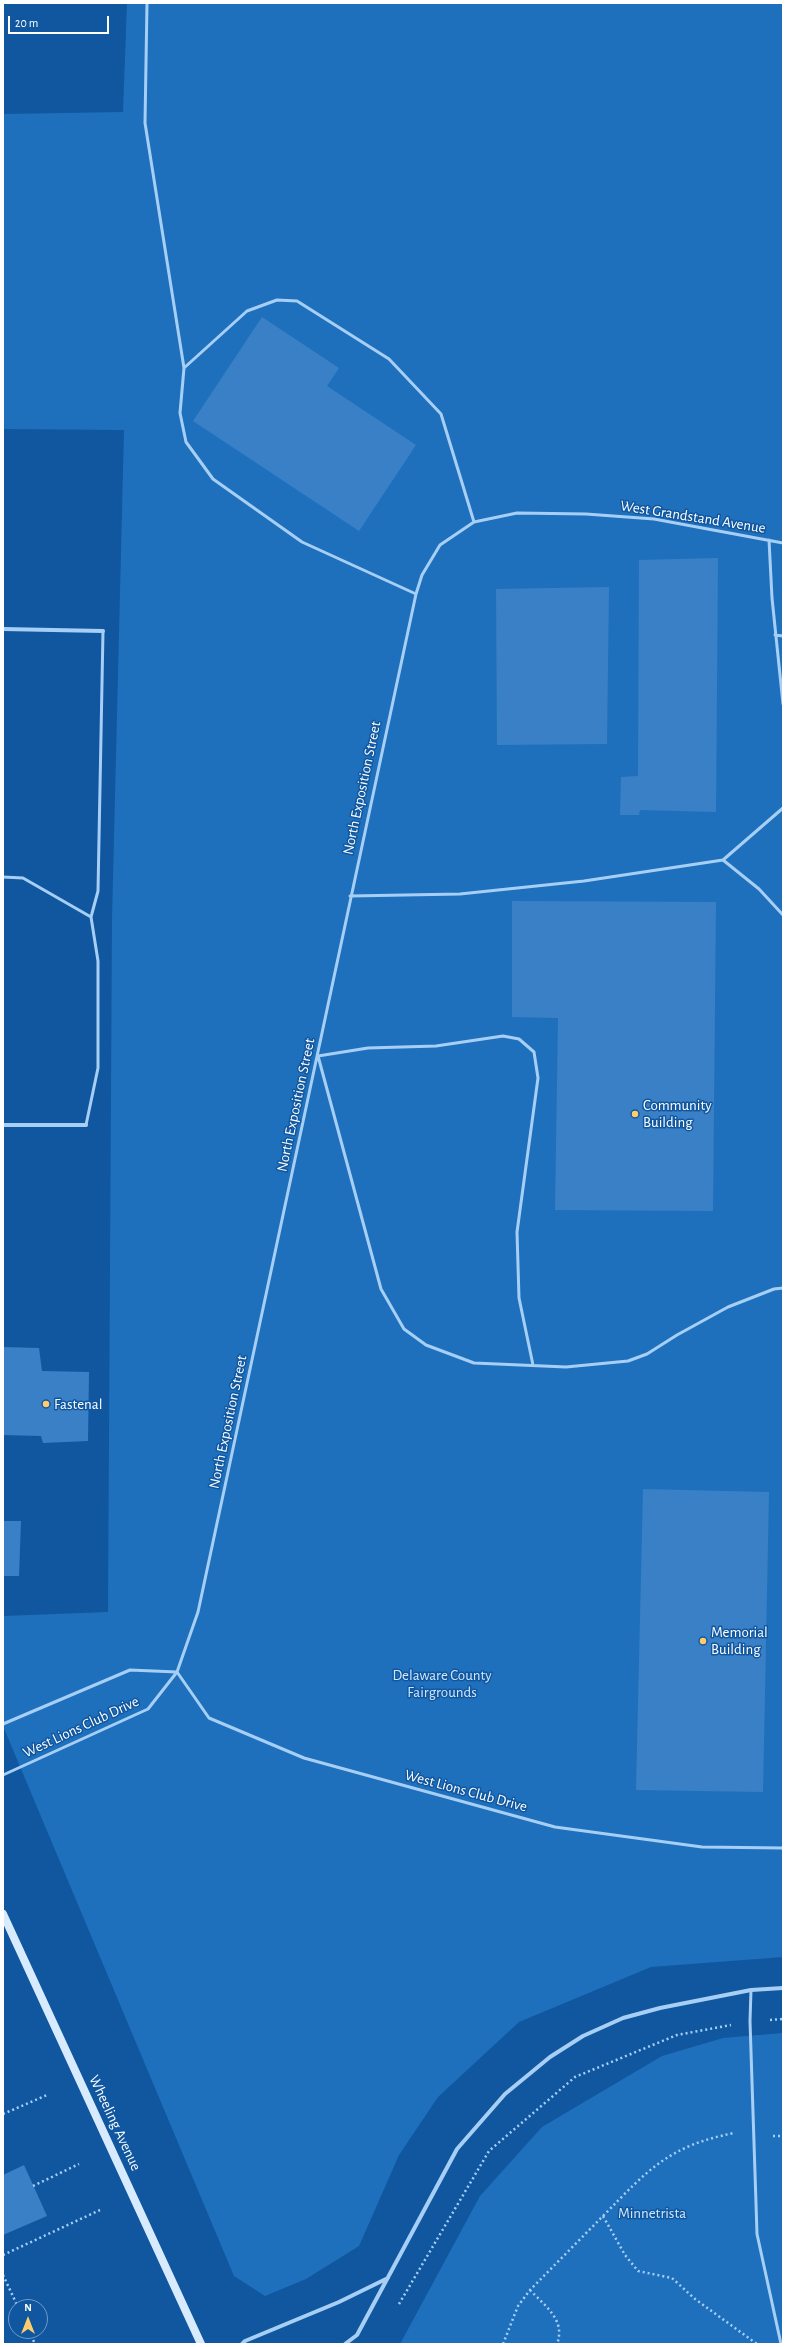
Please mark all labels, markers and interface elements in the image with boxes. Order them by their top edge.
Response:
scale bar [10,8,111,34]
text: 20 m [15,17,38,29]
street label: West Grandstand Avenue [619,497,767,537]
street label: North Exposition Street [339,720,385,856]
street label: North Exposition Street [273,1037,319,1173]
place label: Community Building [643,1096,712,1131]
marker: Community Building [630,1109,640,1119]
street label: North Exposition Street [205,1354,251,1490]
place label: Fastenal [54,1395,102,1413]
marker: Fastenal [41,1399,51,1409]
place label: Memorial Building [711,1623,768,1658]
marker: Memorial Building [698,1636,708,1646]
park label: Delaware County Fairgrounds [392,1666,492,1701]
street label: West Lions Club Drive [20,1692,142,1762]
street label: West Lions Club Drive [403,1766,529,1816]
street label: Wheeling Avenue [85,2072,145,2174]
park label: Minnetrista [618,2204,686,2222]
north arrow [8,2299,48,2339]
text: N [24,2302,32,2313]

